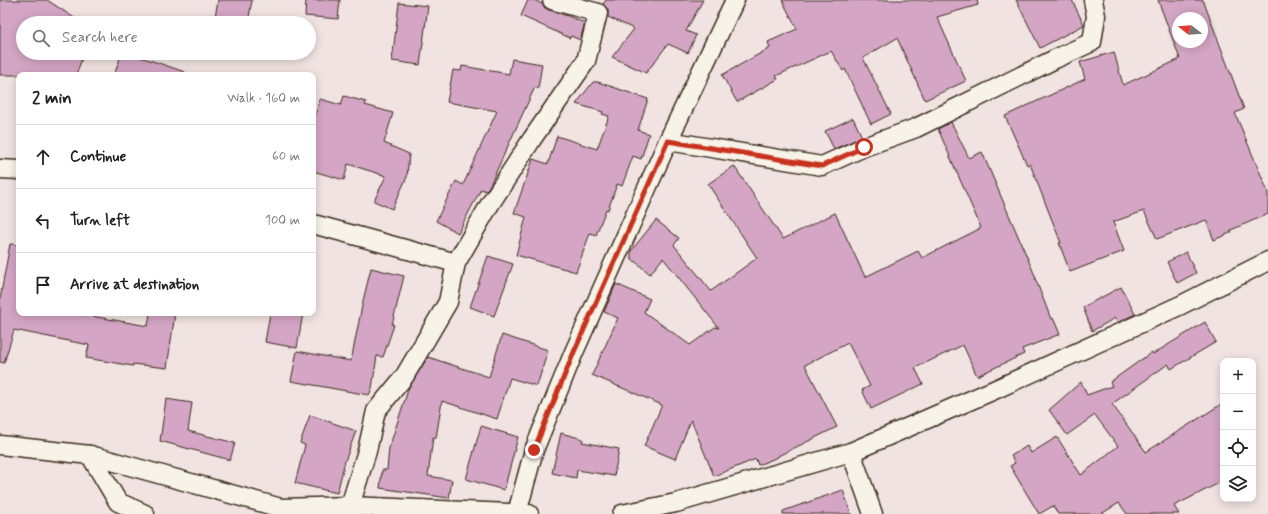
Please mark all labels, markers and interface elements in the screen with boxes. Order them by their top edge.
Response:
north arrow [1172,12,1208,48]
search box [16,16,316,60]
icon: search [30,27,52,49]
text: Search here [62,28,138,48]
text: 2 min [32,87,72,109]
text: Walk · 160 m [227,90,300,107]
route start [855,138,873,156]
icon: ahead [32,146,54,168]
text: Continue [70,147,126,167]
text: 60 m [272,148,300,165]
icon: left [32,210,54,232]
text: Turn left [70,211,130,231]
text: 100 m [265,212,300,229]
icon: arrive [32,274,54,296]
text: Arrive at destination [70,275,199,295]
map controls [1220,358,1256,502]
button: + [1220,358,1256,394]
button: − [1220,394,1256,430]
button: locate [1220,430,1256,466]
route end [525,441,543,459]
button: layers [1220,466,1256,502]

